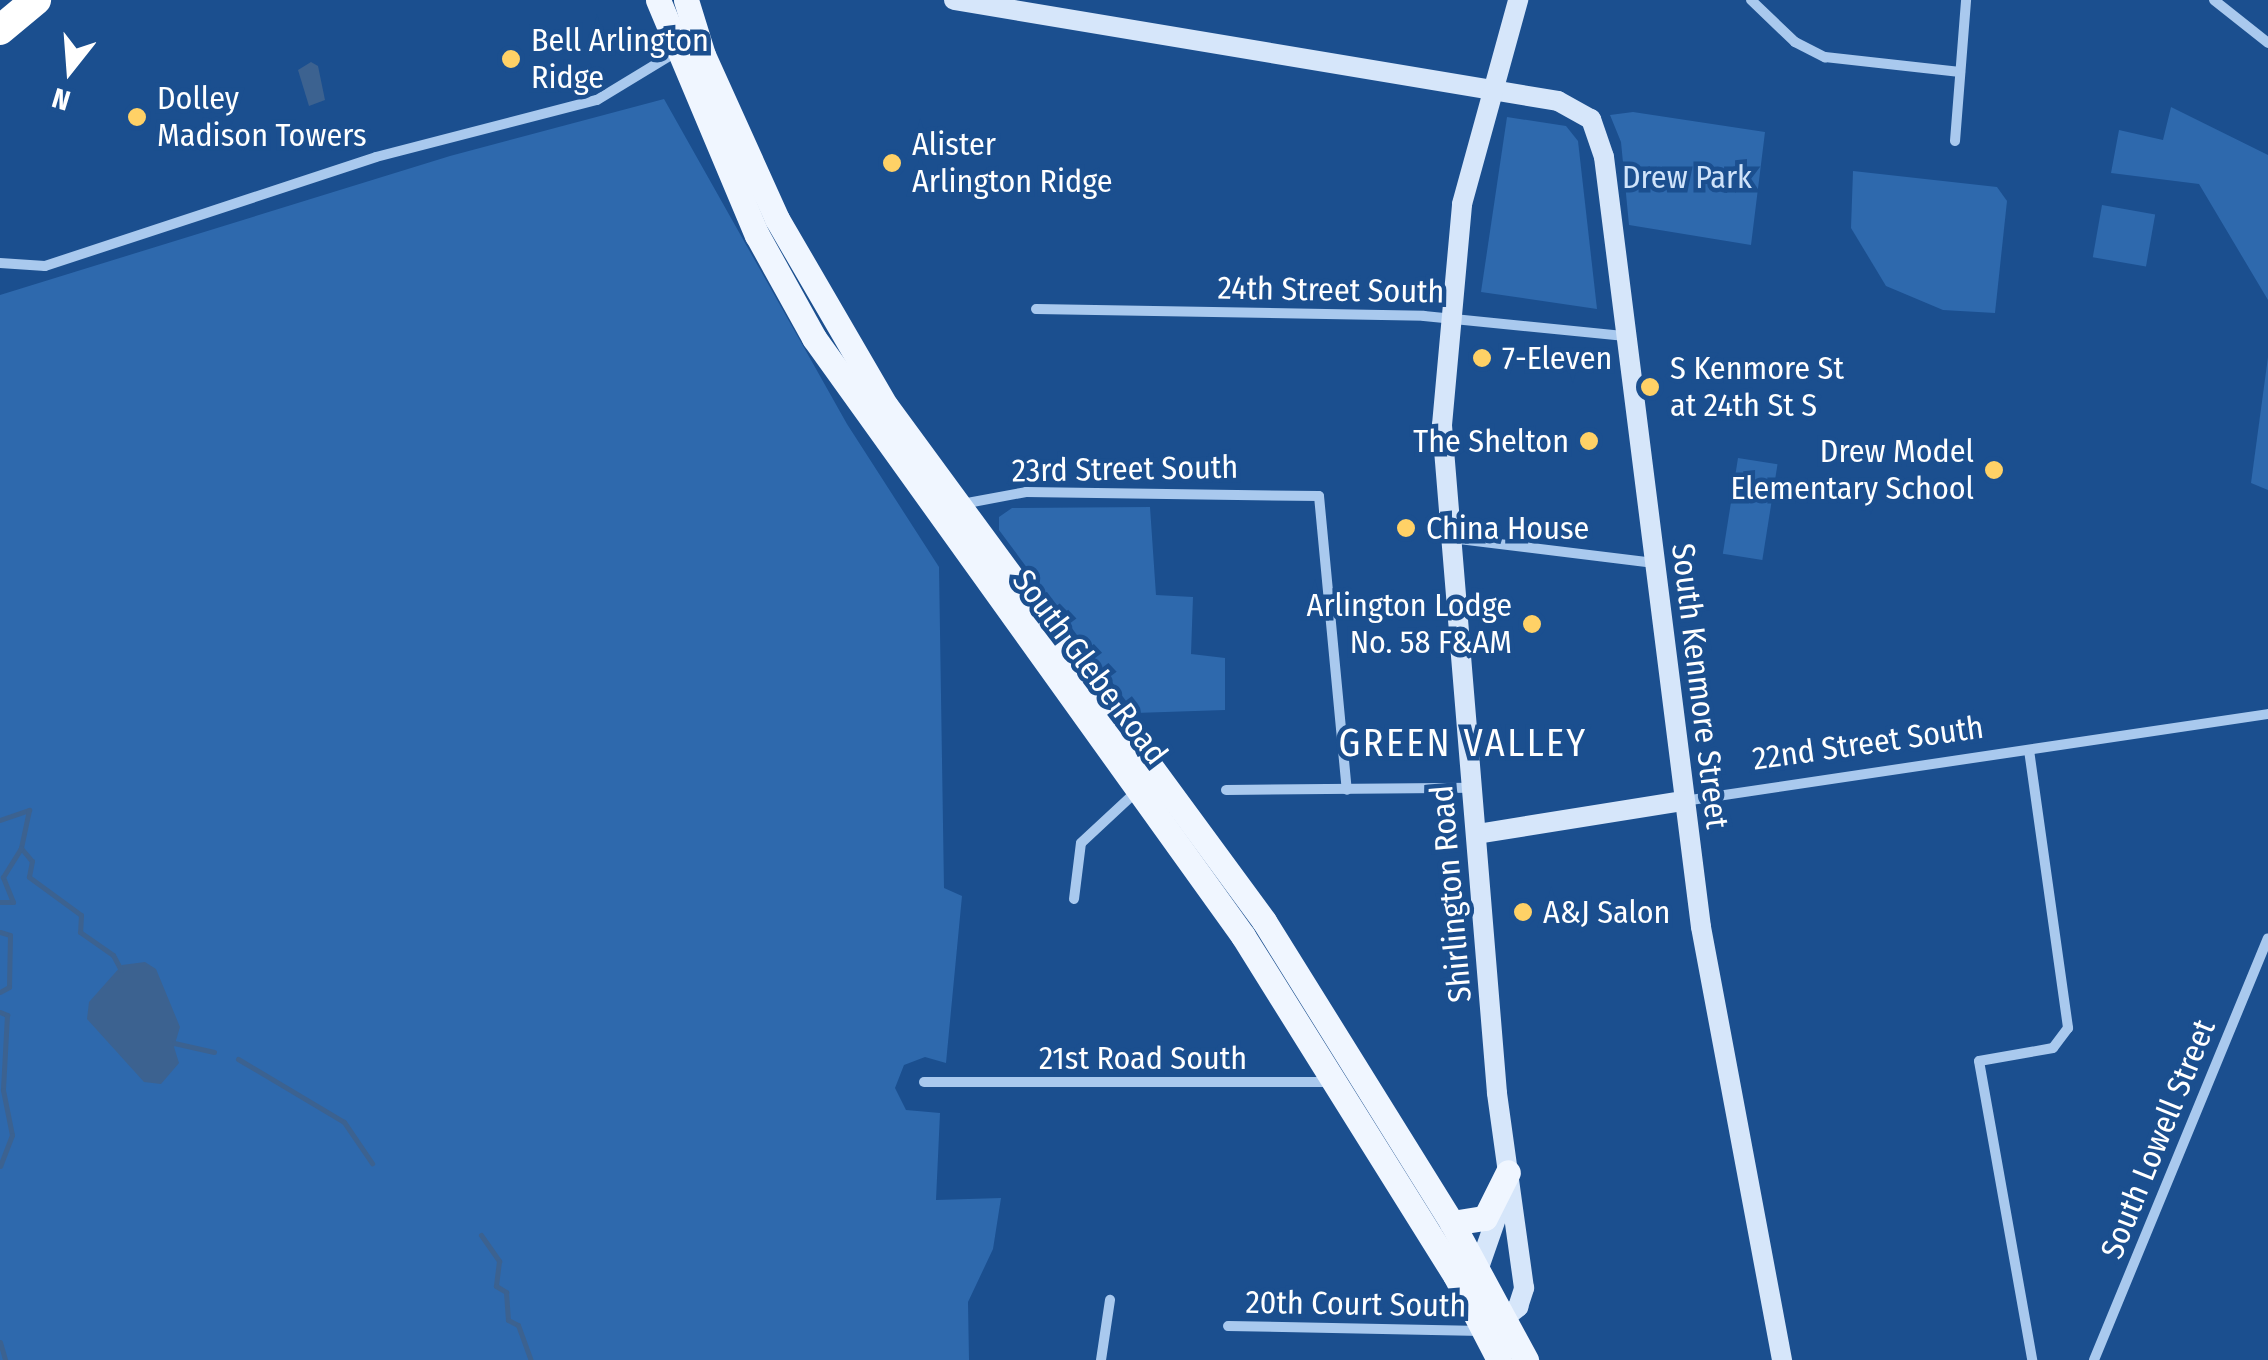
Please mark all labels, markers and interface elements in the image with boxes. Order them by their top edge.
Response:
north arrow [20,20,120,120]
place label: Bell Arlington Ridge [531,22,709,97]
marker: Bell Arlington Ridge [500,48,522,70]
place label: Dolley Madison Towers [157,80,367,155]
text: N [48,81,74,117]
marker: Dolley Madison Towers [126,106,148,128]
place label: Alister Arlington Ridge [912,126,1113,201]
marker: Alister Arlington Ridge [881,152,903,174]
park label: Drew Park [1622,158,1752,196]
street label: 24th Street South [1217,269,1445,311]
place label: 7-Eleven [1502,339,1612,377]
marker: 7-Eleven [1471,347,1493,369]
place label: S Kenmore St at 24th St S [1670,350,1844,425]
marker: S Kenmore St at 24th St S [1639,376,1661,398]
place label: The Shelton [1413,422,1569,460]
marker: The Shelton [1578,430,1600,452]
place label: Drew Model Elementary School [1730,433,1974,508]
street label: 23rd Street South [1011,448,1239,490]
marker: Drew Model Elementary School [1983,459,2005,481]
place label: China House [1426,509,1589,547]
marker: China House [1395,517,1417,539]
street label: South Kenmore Street [1663,541,1737,831]
street label: South Glebe Road [1004,562,1176,772]
place label: Arlington Lodge No. 58 F&AM [1307,587,1512,662]
marker: Arlington Lodge No. 58 F&AM [1521,613,1543,635]
street label: 22nd Street South [1750,708,1986,778]
district label: GREEN VALLEY [1338,721,1588,767]
street label: Shirlington Road [1422,784,1480,1004]
place label: A&J Salon [1543,893,1670,931]
marker: A&J Salon [1512,901,1534,923]
street label: South Lowell Street [2093,1014,2223,1264]
street label: 21st Road South [1039,1039,1247,1077]
street label: 20th Court South [1245,1283,1467,1325]

